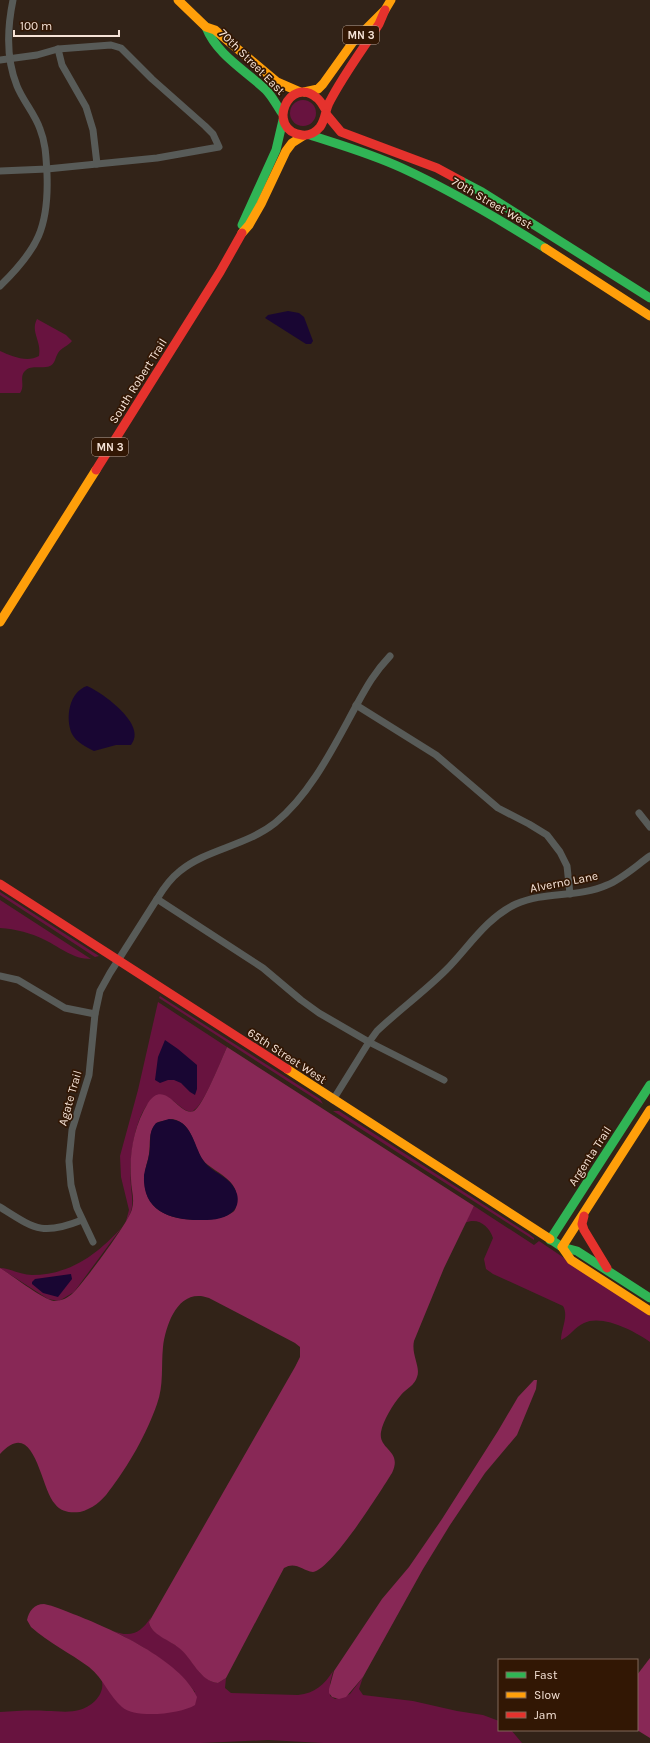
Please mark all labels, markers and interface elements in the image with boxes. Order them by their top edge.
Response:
scale bar [14,12,119,38]
text: 100 m [20,19,52,33]
street label: 70th Street East [216,26,288,98]
road number: MN 3 [343,26,379,44]
street label: 70th Street West [449,174,535,232]
street label: South Robert Trail [106,336,170,426]
road number: MN 3 [92,438,128,456]
street label: Alverno Lane [529,869,599,895]
street label: 65th Street West [245,1025,330,1087]
street label: Agate Trail [55,1069,85,1127]
street label: Argenta Trail [566,1124,614,1188]
legend [498,1659,638,1731]
text: Fast [534,1668,558,1682]
text: Slow [534,1688,560,1702]
text: Jam [534,1708,557,1722]

